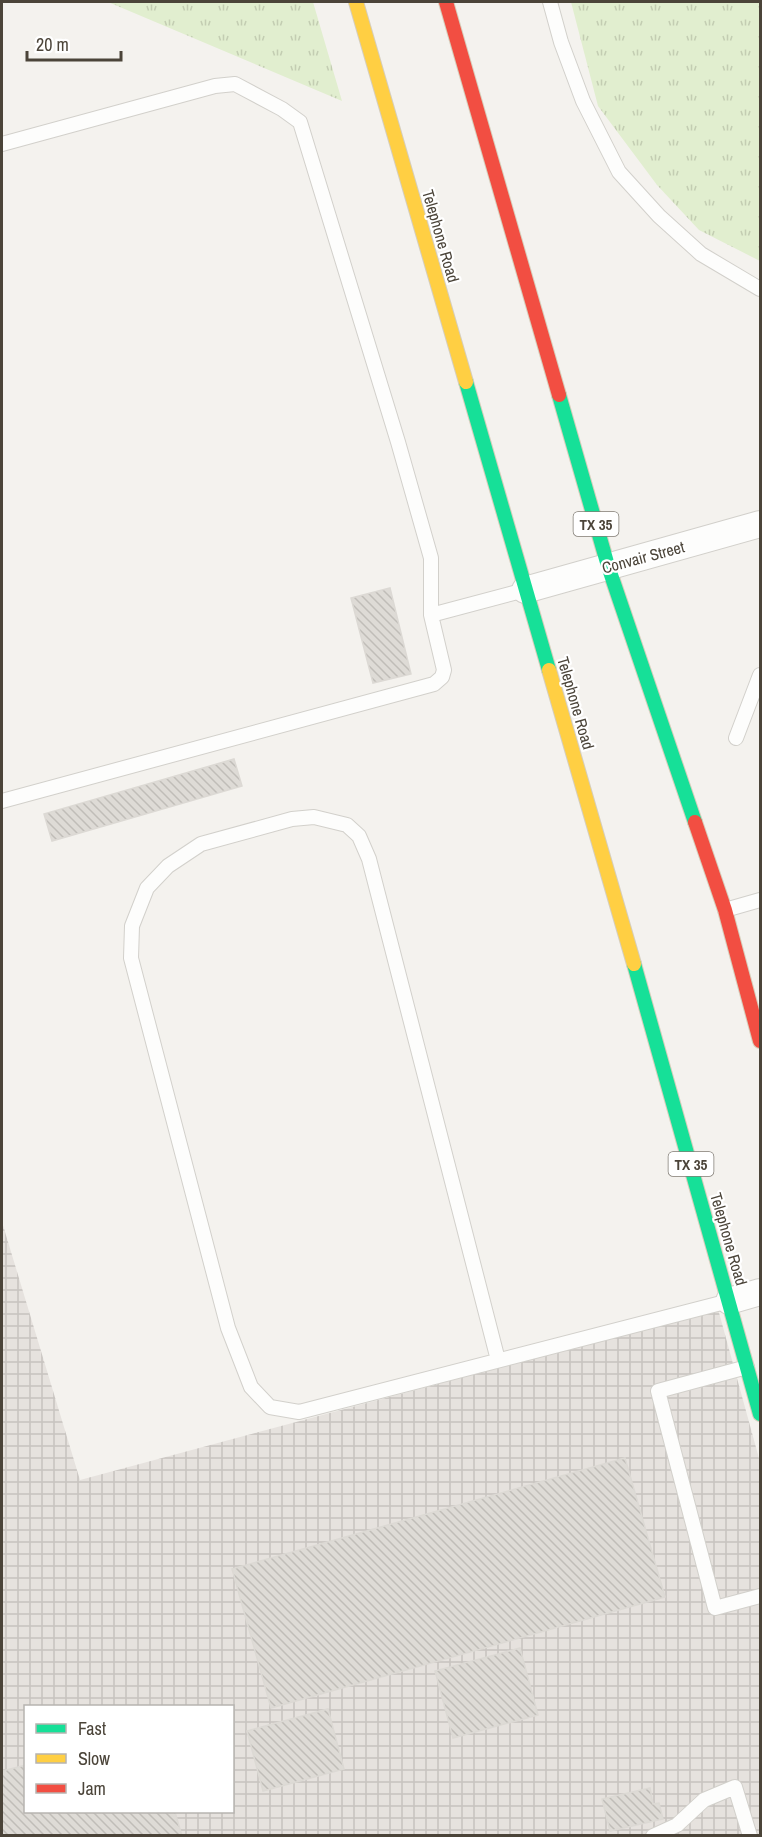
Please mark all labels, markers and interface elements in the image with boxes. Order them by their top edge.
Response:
scale bar [27,24,122,62]
text: 20 m [36,32,69,57]
street label: Telephone Road [417,187,465,285]
road number: TX 35 [574,512,618,536]
street label: Convair Street [599,535,687,579]
street label: Telephone Road [552,654,600,752]
road number: TX 35 [668,1152,714,1176]
street label: Telephone Road [705,1190,753,1288]
legend [24,1705,234,1813]
text: Fast [78,1716,106,1741]
text: Slow [78,1746,110,1771]
text: Jam [78,1776,106,1801]

